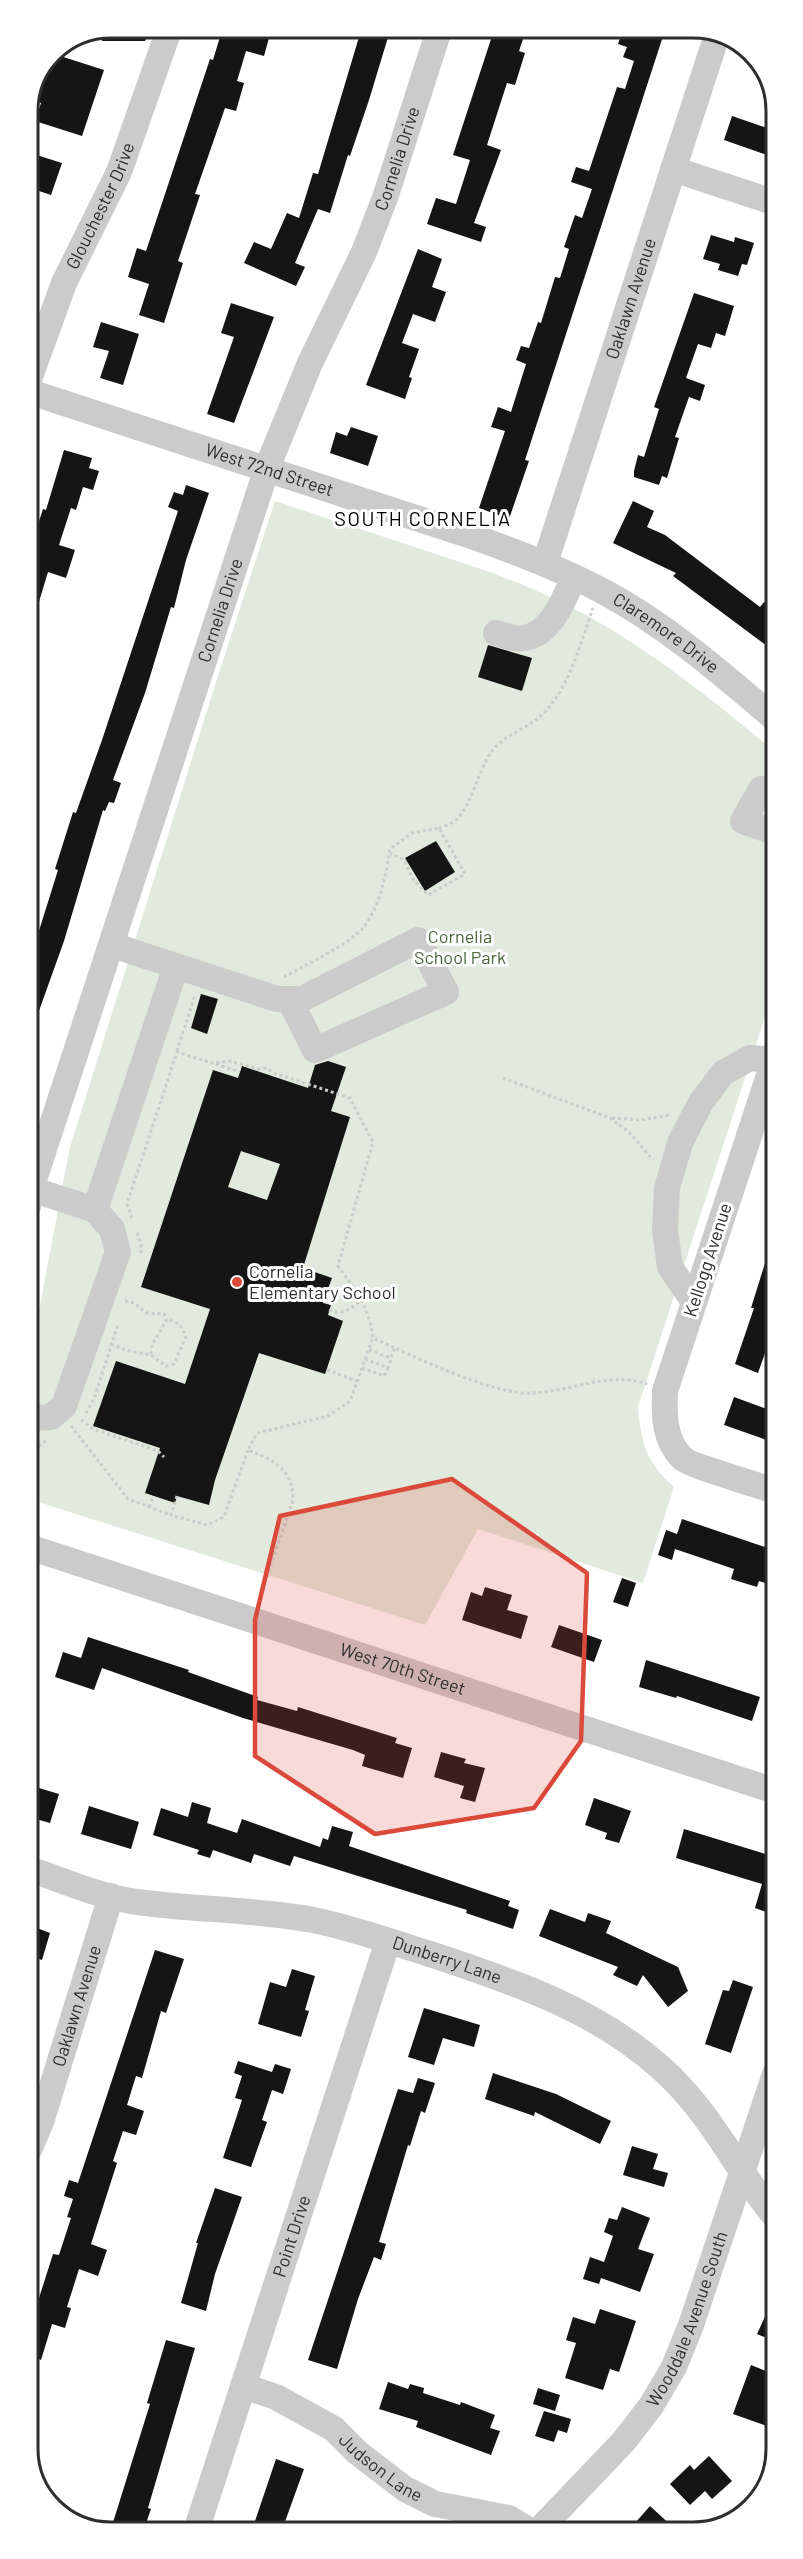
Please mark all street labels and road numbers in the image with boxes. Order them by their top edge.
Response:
street label: Cornelia Drive [369,104,424,214]
street label: Glouchester Drive [61,139,139,273]
street label: Oaklawn Avenue [600,235,660,362]
street label: West 72nd Street [203,438,337,500]
street label: Cornelia Drive [192,555,247,665]
street label: Claremore Drive [610,587,724,677]
street label: Kellogg Avenue [678,1200,736,1319]
street label: West 70th Street [337,1637,468,1699]
street label: Dunberry Lane [390,1931,505,1988]
street label: Oaklawn Avenue [47,1942,105,2069]
street label: Point Drive [267,2192,315,2280]
street label: Wooddale Avenue South [641,2228,732,2410]
street label: Judson Lane [335,2428,426,2506]

